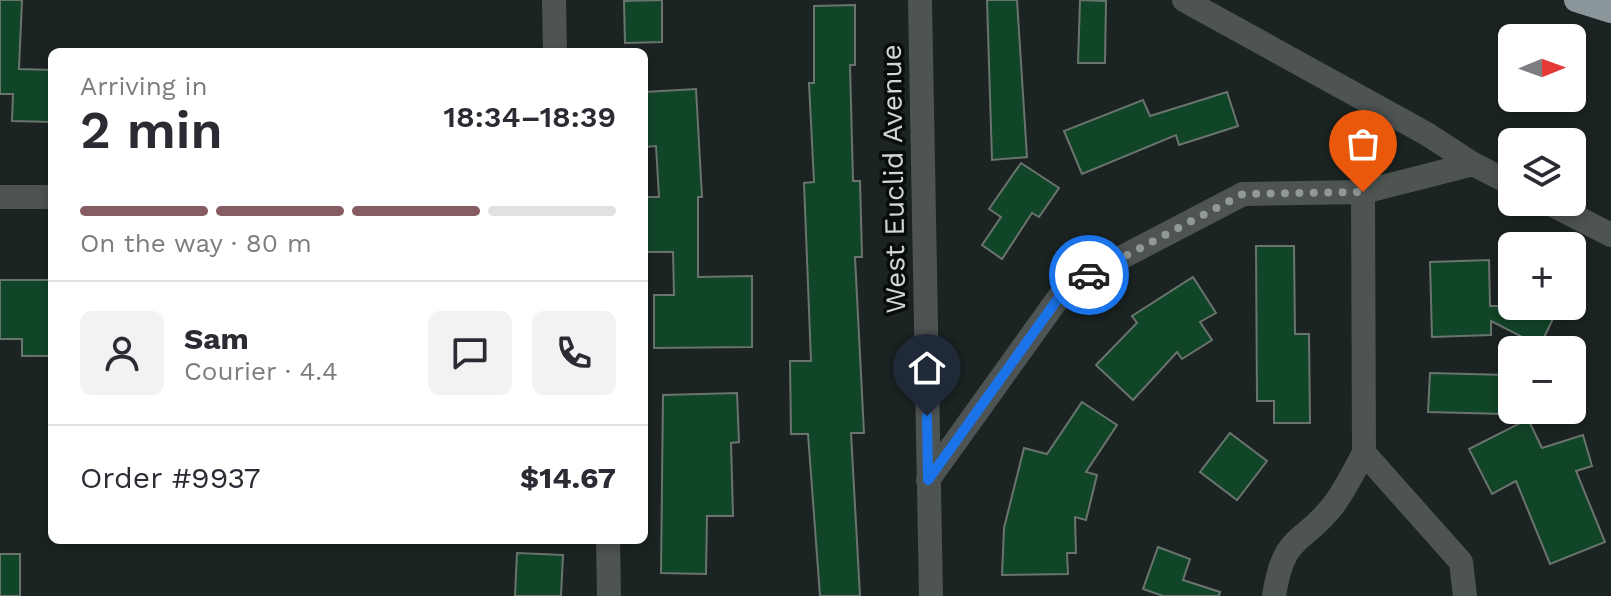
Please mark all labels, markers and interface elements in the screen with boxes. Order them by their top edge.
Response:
north arrow [1498,24,1586,112]
map controls [1498,24,1586,424]
street label: West Euclid Avenue [875,44,912,314]
text: Arriving in [80,71,208,101]
text: 18:34–18:39 [444,99,616,134]
text: 2 min [80,100,223,161]
pin [1329,110,1397,192]
icon: bag [1341,122,1385,166]
button: layers [1498,128,1586,216]
text: On the way · 80 m [80,228,312,258]
button: + [1498,232,1586,320]
courier [1049,235,1129,315]
icon: car [1067,253,1111,297]
button: person [80,311,164,395]
button: chat [428,311,512,395]
button: phone [532,311,616,395]
text: Sam [184,321,249,356]
pin [893,334,961,416]
button: − [1498,336,1586,424]
icon: home [905,346,949,390]
text: Courier · 4.4 [184,356,338,386]
text: Order #9937 [80,460,261,495]
text: $14.67 [520,460,616,495]

